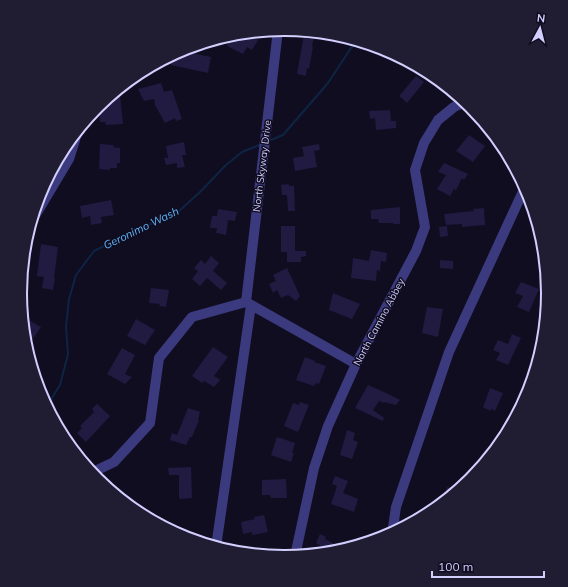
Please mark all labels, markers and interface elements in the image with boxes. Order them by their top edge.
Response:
north arrow [520,8,560,48]
text: N [536,11,546,26]
street label: North Skyway Drive [250,119,274,213]
water label: Geronimo Wash [101,204,181,252]
street label: North Camino Abbey [350,275,408,368]
scale bar [432,553,544,579]
text: 100 m [438,559,473,574]

